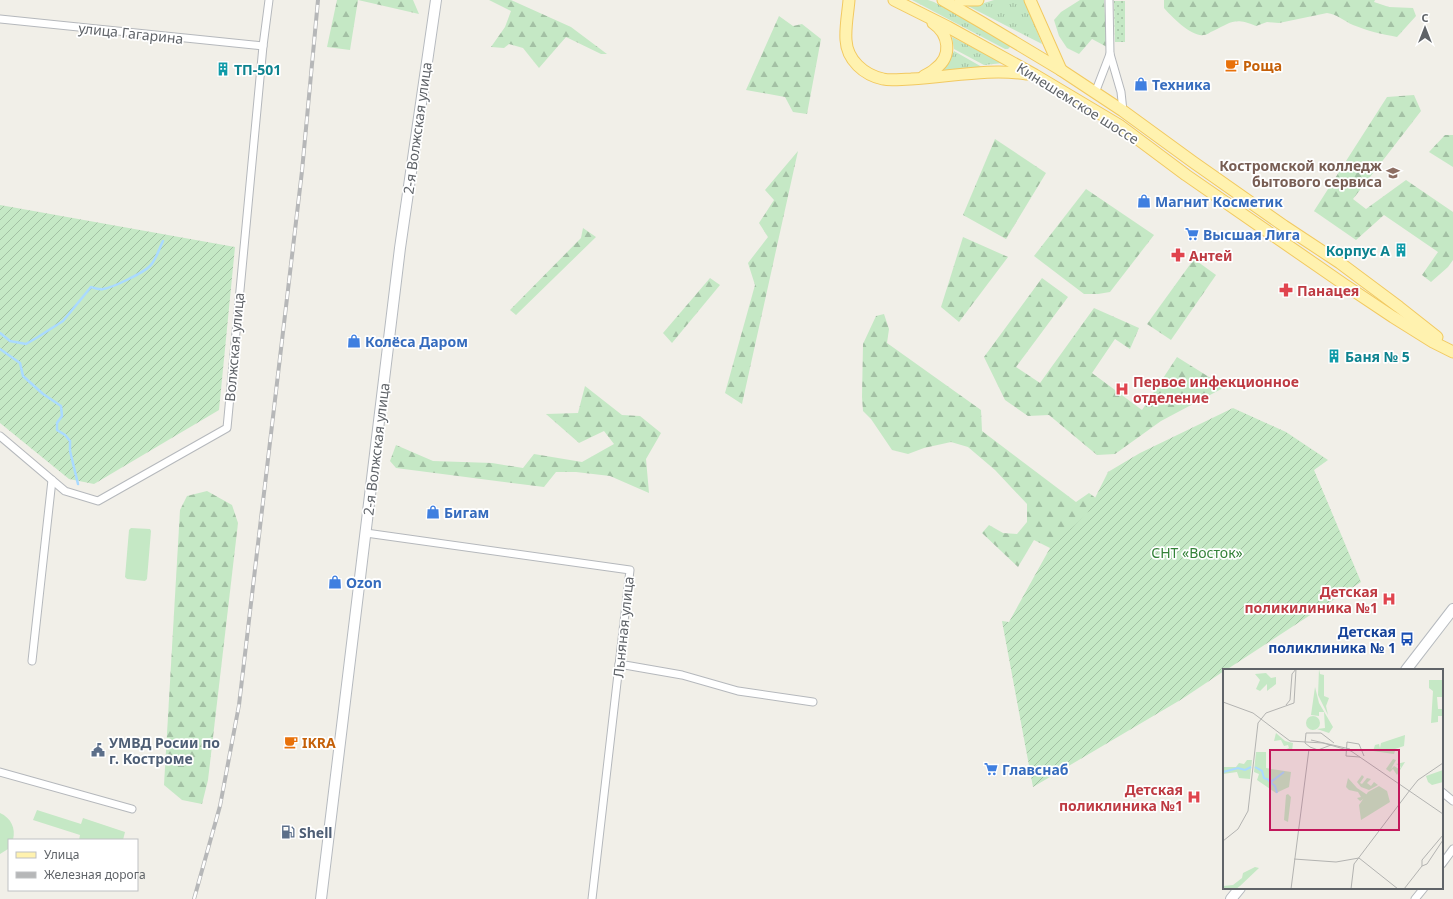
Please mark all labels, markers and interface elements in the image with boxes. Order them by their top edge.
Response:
north arrow [1405,8,1445,48]
text: С [1421,10,1429,25]
street label: улица Гагарина [78,18,184,48]
place label: Роща [1243,56,1282,75]
cafe icon: Роща [1224,57,1240,73]
street label: Кинешемское шоссе [1013,58,1143,148]
place label: ТП-501 [234,60,281,79]
building icon: ТП-501 [215,61,231,77]
street label: 2-я Волжская улица [398,61,436,195]
place label: Техника [1152,75,1211,94]
shop icon: Техника [1133,76,1149,92]
place label: Костромской колледж бытового сервиса [1219,156,1383,191]
school or university icon: Костромской колледж бытового сервиса [1385,165,1401,181]
place label: Магнит Косметик [1155,192,1283,211]
shop icon: Магнит Косметик [1136,193,1152,209]
place label: Высшая Лига [1203,225,1300,244]
supermarket icon: Высшая Лига [1184,226,1200,242]
place label: Корпус А [1326,241,1390,260]
building icon: Корпус А [1393,242,1409,258]
place label: Антей [1189,246,1232,265]
pharmacy icon: Антей [1170,247,1186,263]
place label: Панацея [1297,281,1359,300]
pharmacy icon: Панацея [1278,282,1294,298]
street label: Волжская улица [220,292,248,402]
place label: Колёса Даром [365,332,468,351]
shop icon: Колёса Даром [346,333,362,349]
place label: Баня № 5 [1345,347,1410,366]
building icon: Баня № 5 [1326,348,1342,364]
place label: Первое инфекционное отделение [1133,372,1299,407]
hospital icon: Первое инфекционное отделение [1114,381,1130,397]
street label: 2-я Волжская улица [358,382,394,516]
place label: Бигам [444,503,489,522]
shop icon: Бигам [425,504,441,520]
park label: СНТ «Восток» [1151,543,1243,562]
place label: Ozon [346,573,382,592]
shop icon: Ozon [327,574,343,590]
street label: Льняная улица [608,575,638,679]
place label: Детская поликилиника №1 [1244,582,1378,617]
hospital icon: Детская поликилиника №1 [1381,591,1397,607]
place label: Детская поликлиника № 1 [1268,622,1396,657]
bus stop icon: Детская поликлиника № 1 [1399,631,1415,647]
inset map [1223,669,1443,889]
place label: УМВД Росии по г. Костроме [109,733,220,768]
place label: IKRA [302,733,336,752]
cafe icon: IKRA [283,734,299,750]
public building icon: УМВД Росии по г. Костроме [90,742,106,758]
place label: Главснаб [1002,760,1069,779]
supermarket icon: Главснаб [983,761,999,777]
place label: Детская поликлиника №1 [1059,780,1183,815]
hospital icon: Детская поликлиника №1 [1186,789,1202,805]
place label: Shell [299,823,333,842]
fuel station icon: Shell [280,824,296,840]
legend [8,839,138,891]
text: Улица [44,846,79,863]
text: Железная дорога [44,866,146,883]

